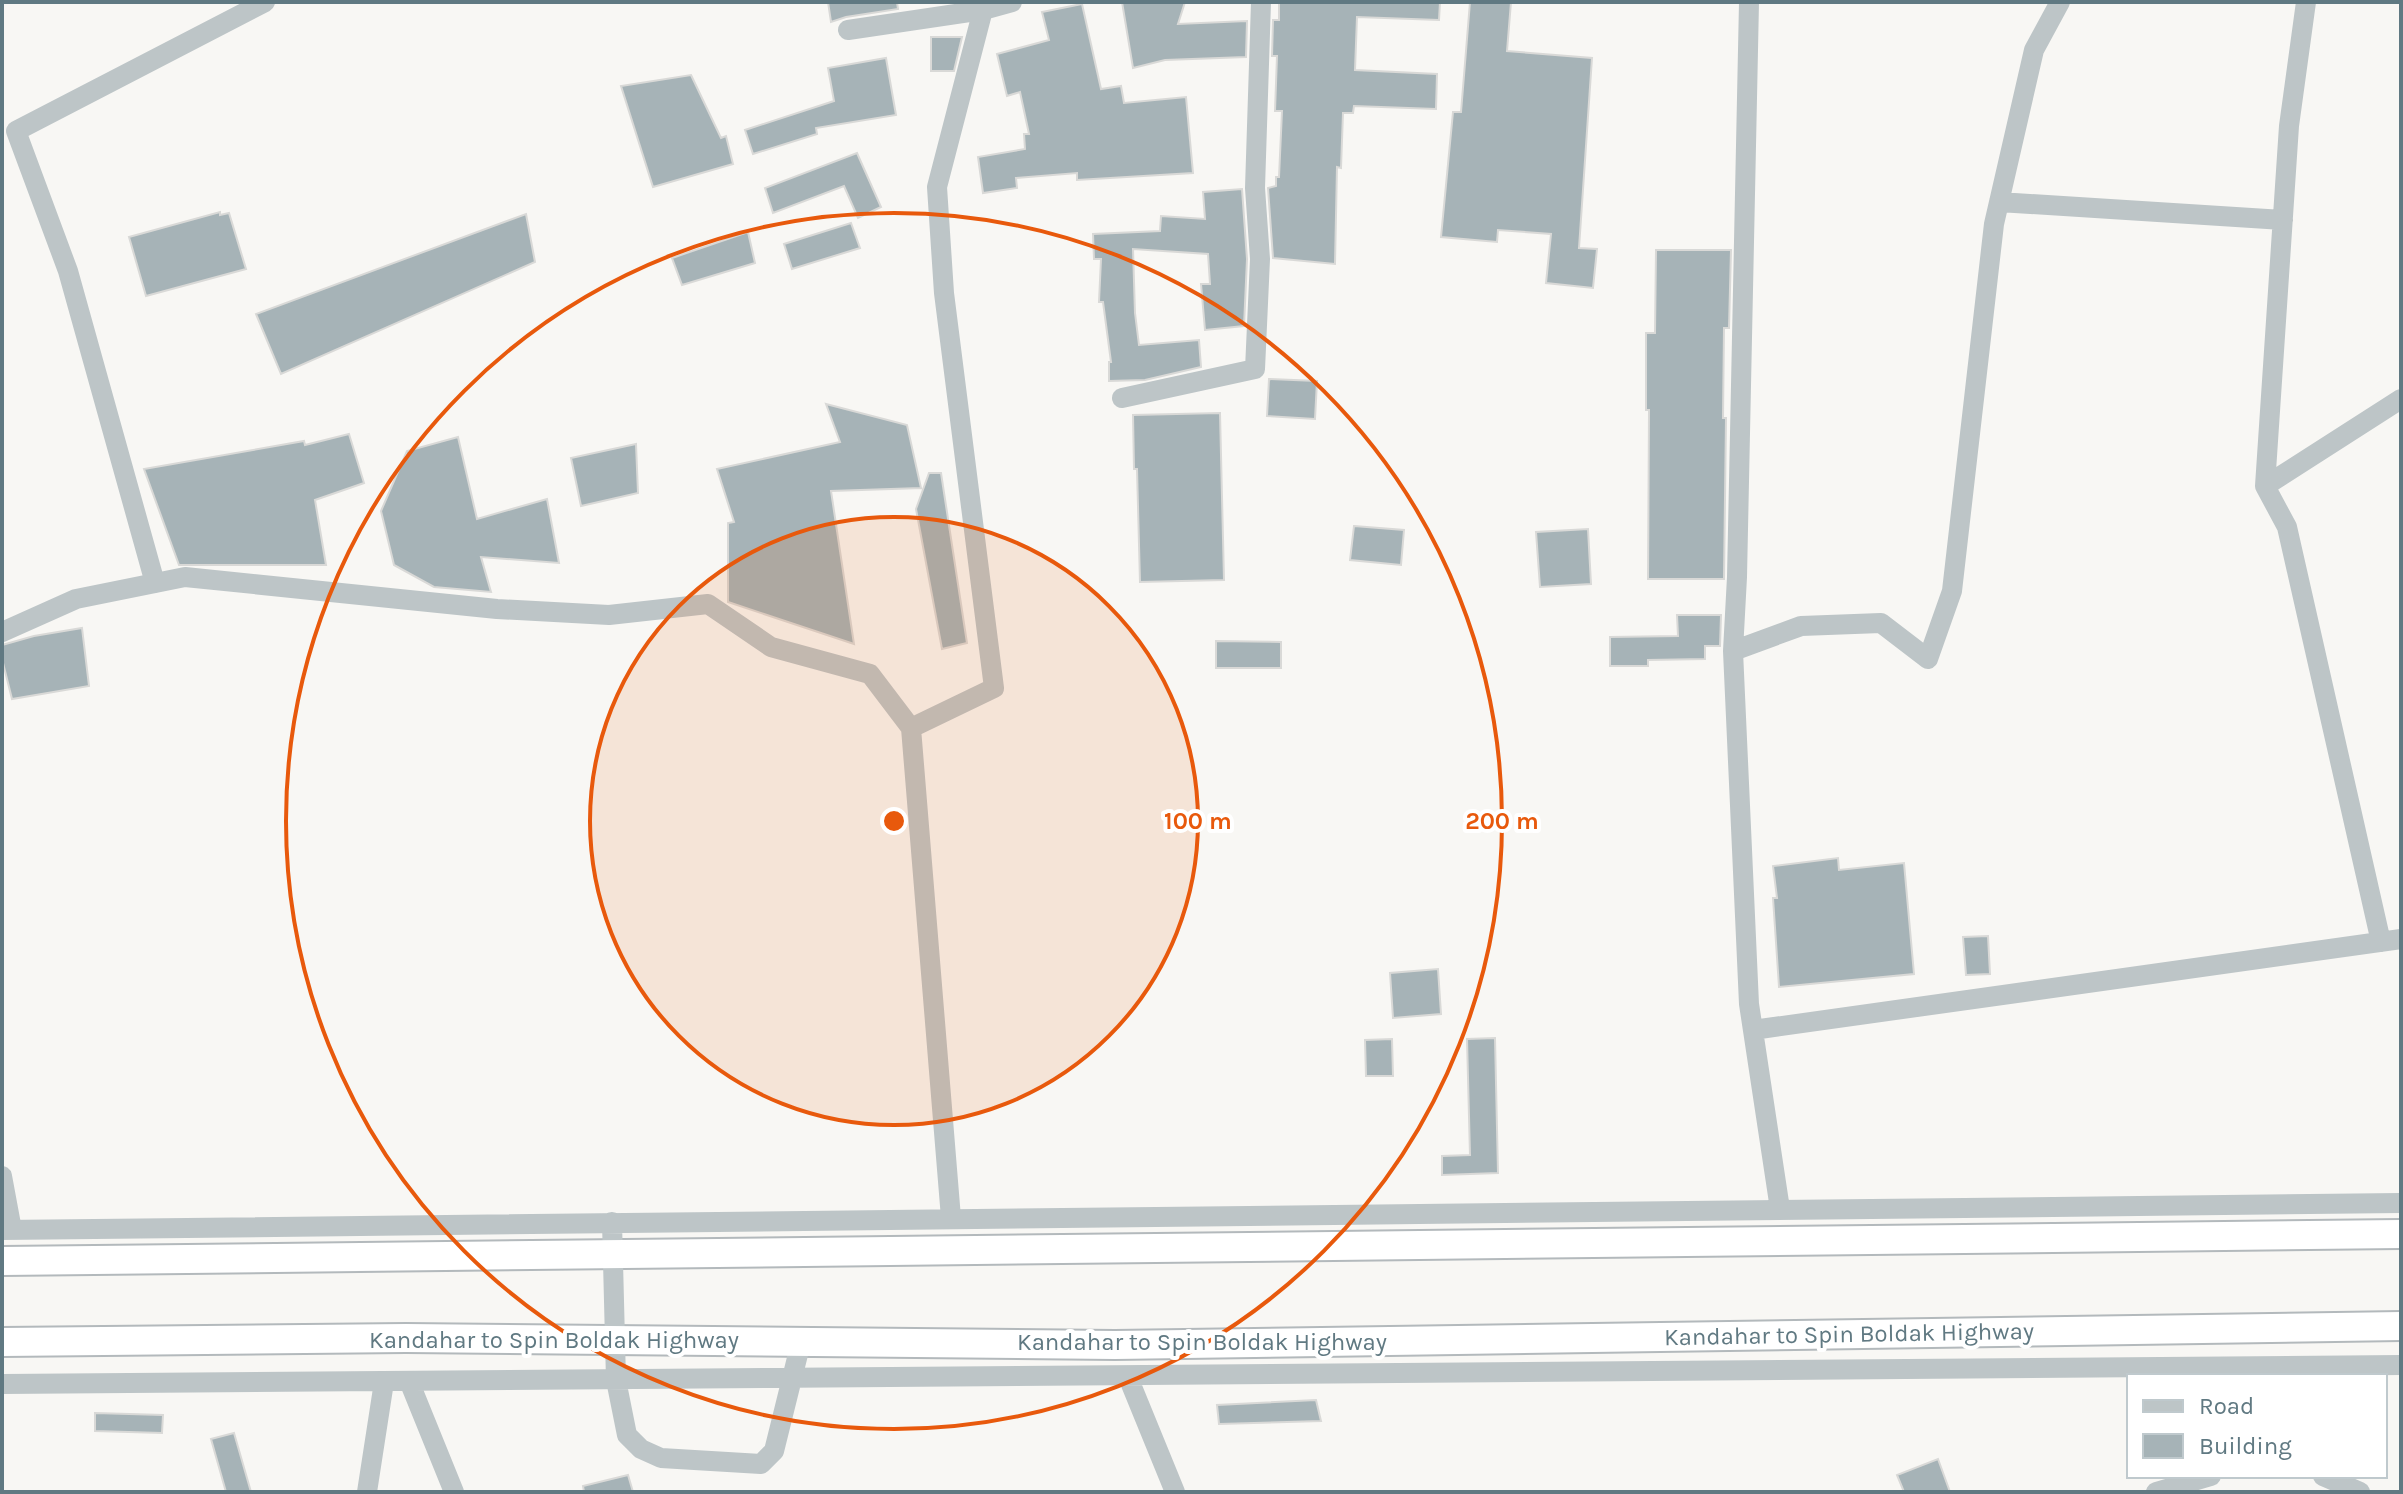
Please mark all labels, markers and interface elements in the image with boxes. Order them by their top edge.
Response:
centre of rings [880,807,908,835]
text: 100 m [1164,807,1232,835]
text: 200 m [1465,807,1539,835]
street label: Kandahar to Spin Boldak Highway [1664,1317,2034,1351]
street label: Kandahar to Spin Boldak Highway [369,1326,739,1354]
street label: Kandahar to Spin Boldak Highway [1017,1328,1387,1356]
legend [2127,1374,2387,1478]
text: Road [2199,1392,2254,1420]
text: Building [2199,1432,2292,1460]

